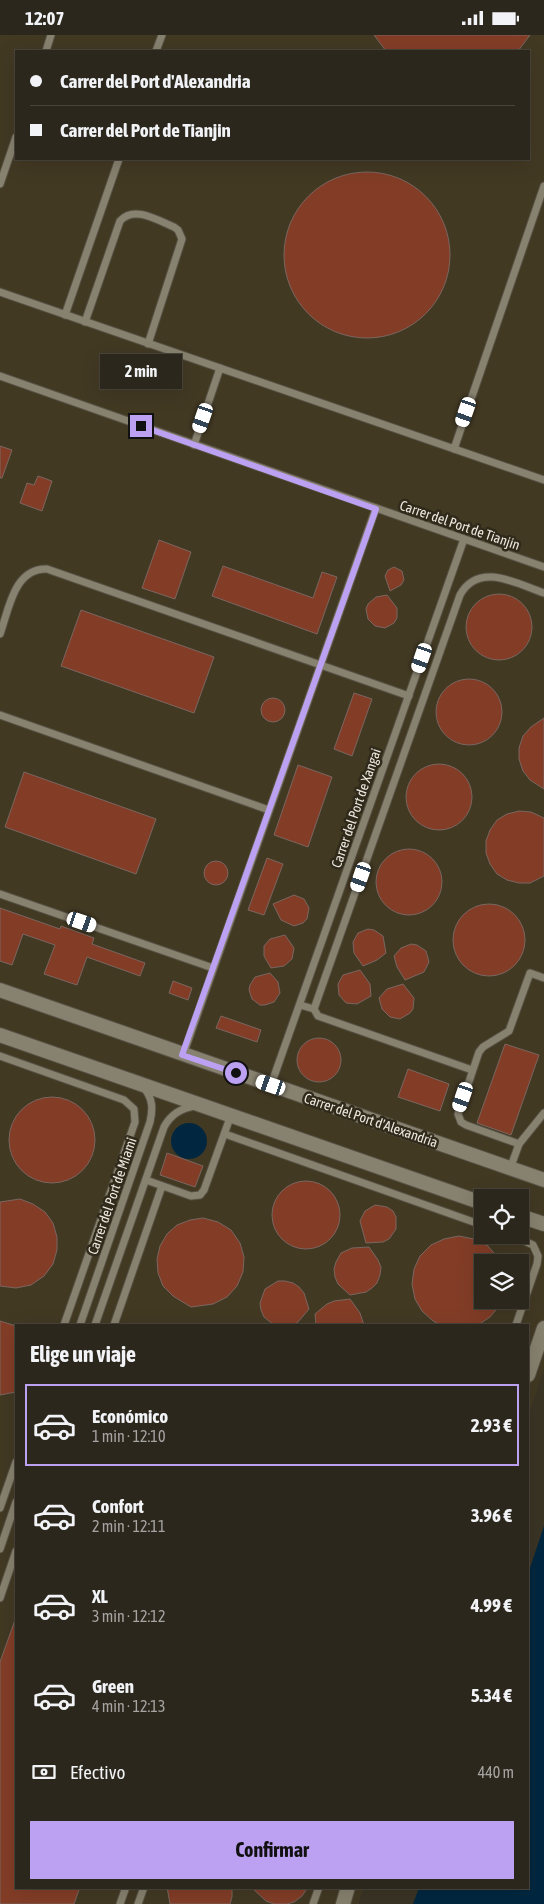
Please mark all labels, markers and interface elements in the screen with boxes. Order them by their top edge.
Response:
text: 12:07 [25,7,64,29]
text: Carrer del Port d'Alexandria [60,70,251,92]
text: Carrer del Port de Tianjin [60,119,231,141]
callout: 2 min [100,353,182,389]
text: 2 min [125,362,157,380]
car [454,395,477,429]
car [191,401,214,435]
route end [130,415,152,437]
street label: Carrer del Port de Tianjin [398,497,522,553]
car [410,641,433,675]
street label: Carrer del Port de Xangai [328,746,384,870]
car [349,860,372,894]
car [65,910,98,934]
route start [225,1062,247,1084]
car [254,1073,287,1097]
car [451,1080,474,1114]
street label: Carrer del Port d'Alexandria [302,1090,440,1150]
street label: Carrer del Port de Miami [84,1135,140,1257]
map controls [474,1189,529,1309]
button: locate [474,1189,529,1244]
button: layers [474,1254,529,1309]
text: Elige un viaje [30,1341,136,1367]
icon: car [32,1403,77,1448]
text: Económico [92,1405,168,1427]
text: 2.93 € [471,1414,512,1436]
text: 1 min · 12:10 [92,1427,165,1445]
icon: car [32,1493,77,1538]
text: Confort [92,1495,144,1517]
text: 3.96 € [471,1504,512,1526]
text: 2 min · 12:11 [92,1517,165,1535]
icon: car [32,1583,77,1628]
text: XL [92,1585,108,1607]
text: 4.99 € [471,1594,512,1616]
text: 3 min · 12:12 [92,1607,165,1625]
icon: car [32,1673,77,1718]
text: Green [92,1675,134,1697]
text: 5.34 € [471,1684,512,1706]
text: 4 min · 12:13 [92,1697,165,1715]
icon: cash [30,1758,58,1786]
text: Efectivo [70,1761,125,1783]
text: 440 m [478,1763,514,1781]
button: Confirmar [30,1821,514,1879]

